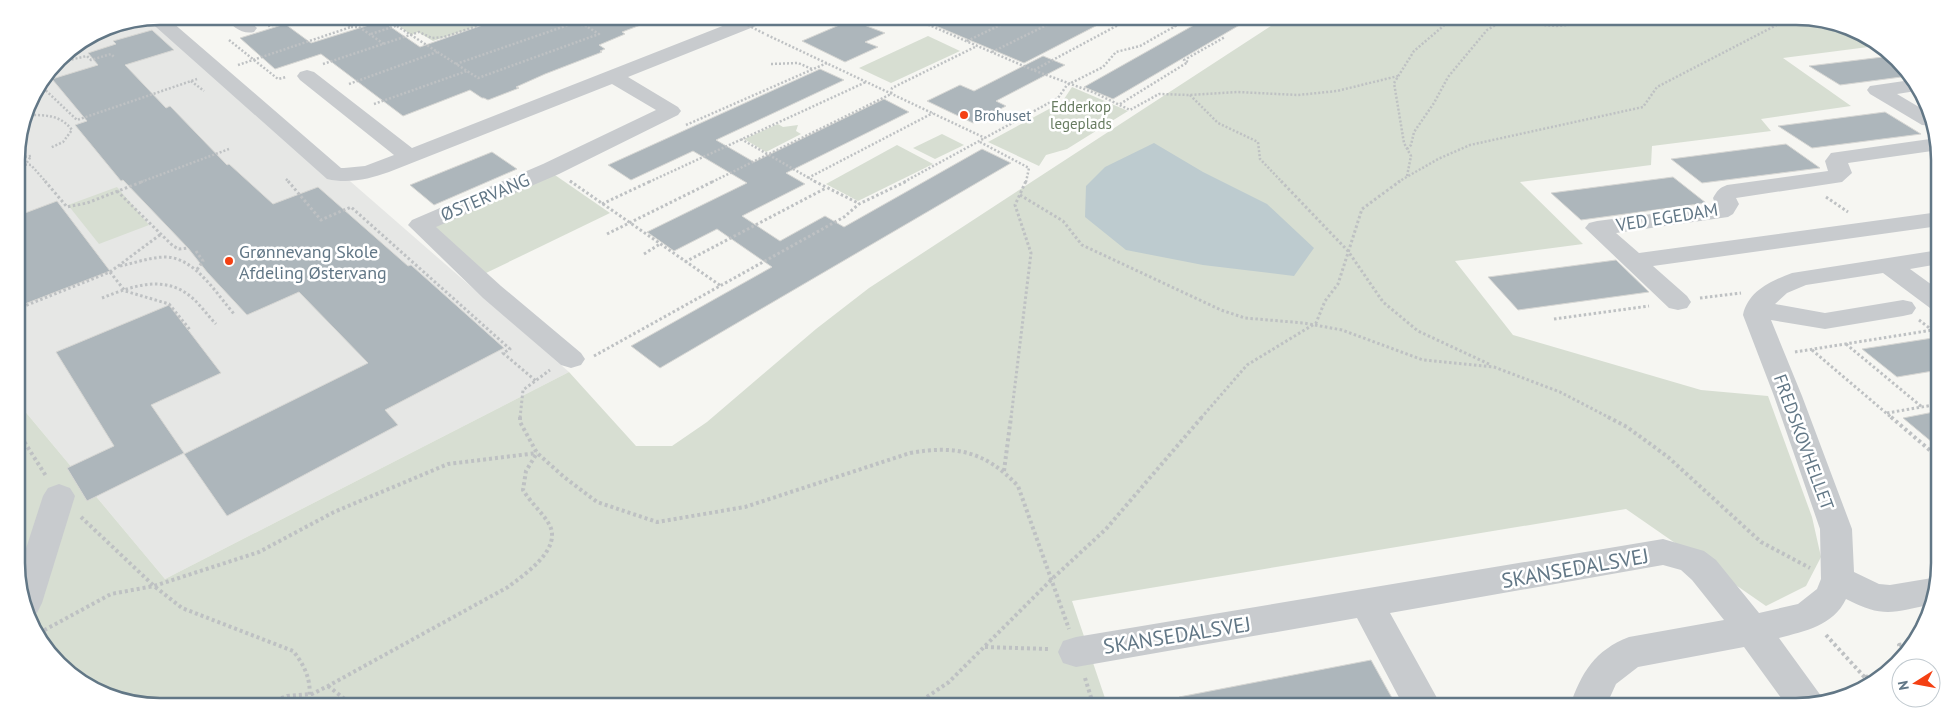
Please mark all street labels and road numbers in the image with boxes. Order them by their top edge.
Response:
street label: ØSTERVANG [437,168,533,226]
street label: VED EGEDAM [1613,198,1720,237]
street label: FREDSKOVHELLET [1769,371,1839,513]
street label: SKANSEDALSVEJ [1499,542,1651,594]
street label: SKANSEDALSVEJ [1101,610,1253,660]

